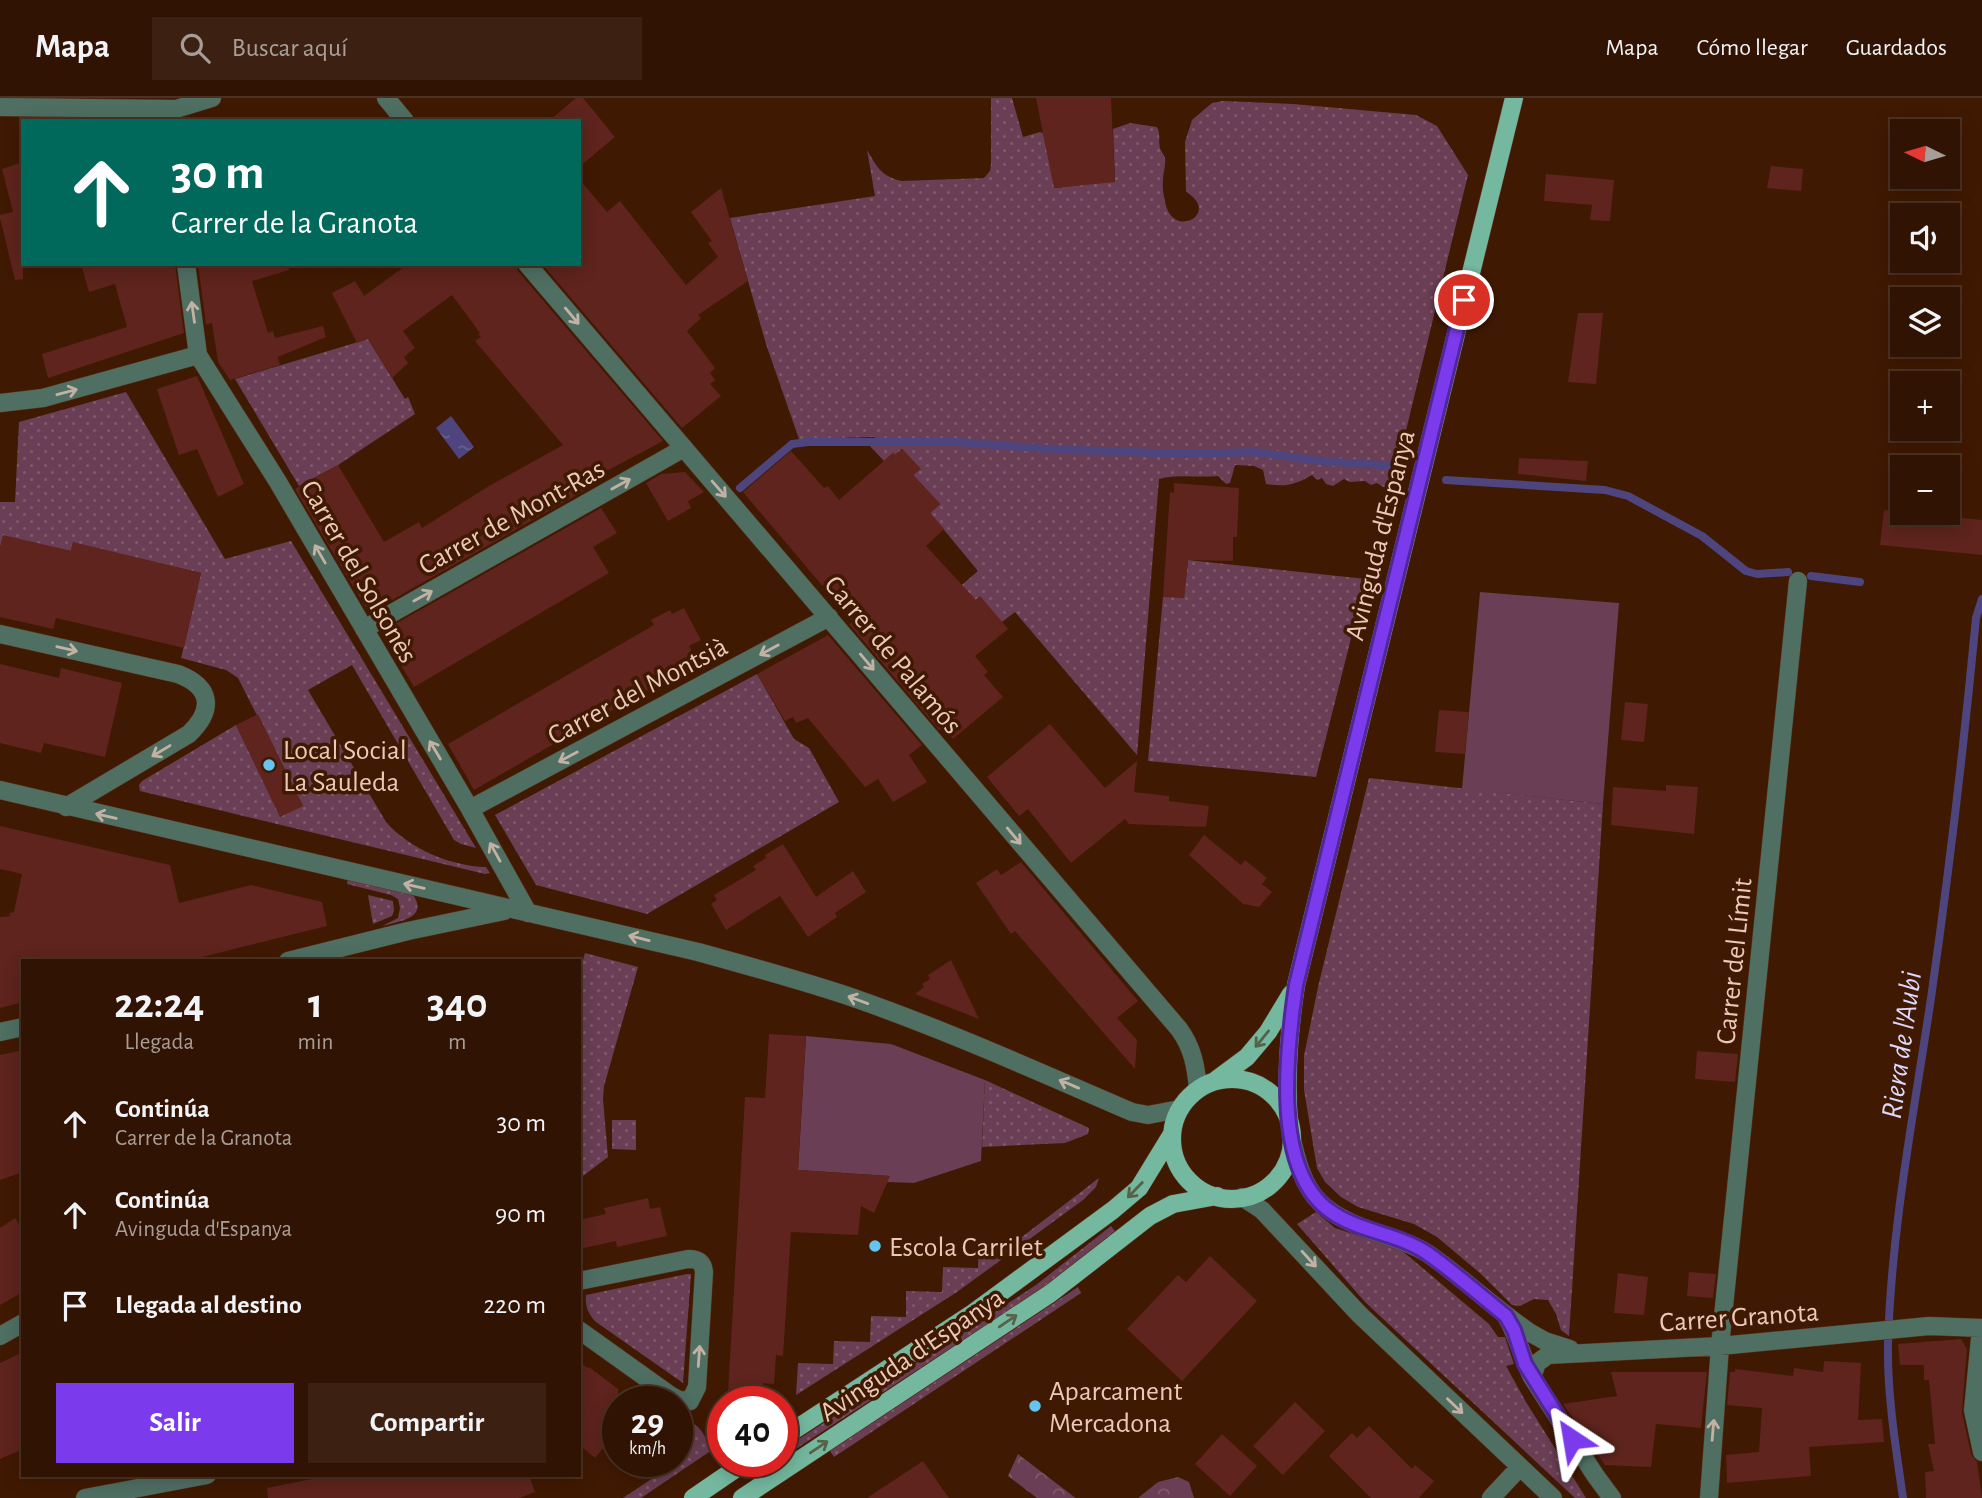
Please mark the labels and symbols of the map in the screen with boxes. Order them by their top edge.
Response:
north arrow [1890,119,1960,189]
pin [1434,270,1494,330]
one-way arrow [186,301,199,324]
one-way arrow [564,307,580,325]
one-way arrow [55,385,78,398]
street label: Avinguda d'Espanya [1341,427,1421,644]
street label: Carrer de Mont-Ras [414,455,610,580]
street label: Carrer del Solsonès [295,476,422,668]
one-way arrow [611,477,631,491]
one-way arrow [711,480,727,498]
one-way arrow [313,545,327,565]
street label: Carrer de Palamós [819,571,966,740]
one-way arrow [412,589,433,602]
street label: Carrer del Montsià [543,633,733,751]
one-way arrow [55,643,78,657]
one-way arrow [759,643,779,657]
one-way arrow [859,653,875,671]
place label: Local Social La Sauleda [283,737,407,797]
one-way arrow [428,741,442,761]
one-way arrow [152,745,172,759]
one-way arrow [558,751,579,764]
marker: Local Social La Sauleda [261,757,277,773]
one-way arrow [95,809,118,822]
one-way arrow [1006,826,1022,844]
one-way arrow [488,842,501,863]
street label: Carrer del Límit [1712,876,1758,1046]
one-way arrow [403,879,426,892]
one-way arrow [628,931,651,944]
water label: Riera de l'Aubi [1877,970,1927,1121]
one-way arrow [847,993,869,1005]
one-way arrow [1254,1029,1270,1047]
one-way arrow [1059,1077,1081,1090]
one-way arrow [1126,1181,1143,1198]
place label: Escola Carrilet [889,1234,1043,1262]
marker: Escola Carrilet [867,1238,883,1254]
one-way arrow [1301,1250,1317,1268]
street label: Avinguda d'Espanya [815,1284,1009,1428]
street label: Carrer Granota [1659,1298,1820,1338]
one-way arrow [998,1314,1018,1328]
one-way arrow [693,1345,706,1368]
place label: Aparcament Mercadona [1049,1378,1182,1438]
speed limit sign: 40 [707,1386,798,1477]
one-way arrow [1446,1397,1463,1414]
marker: Aparcament Mercadona [1027,1398,1043,1414]
position arrow [1535,1402,1609,1476]
one-way arrow [1707,1419,1720,1442]
one-way arrow [809,1439,828,1454]

